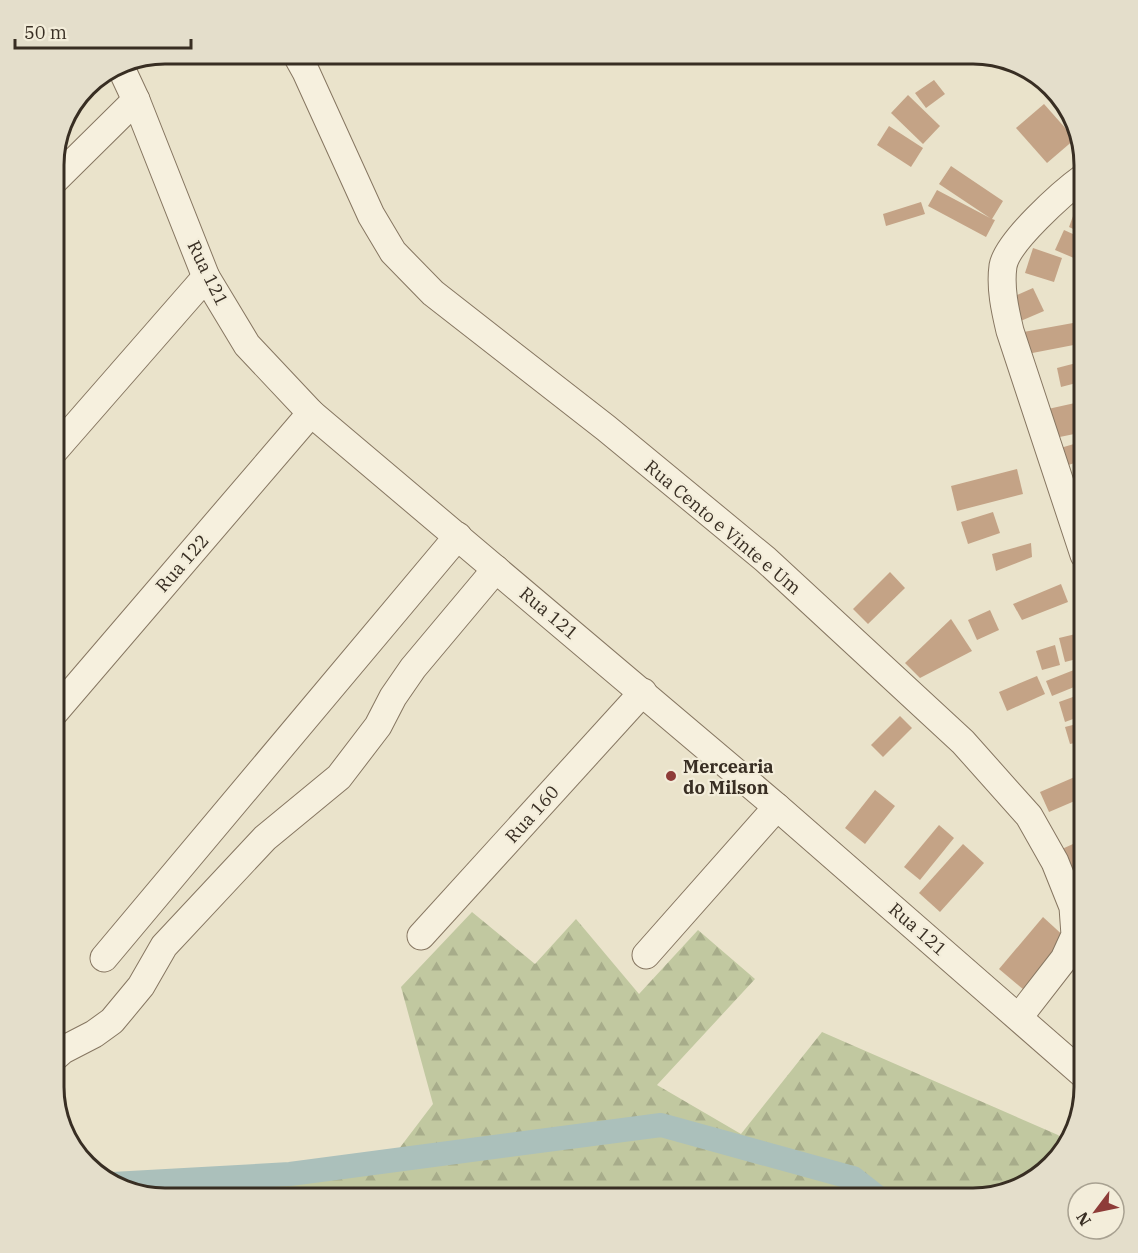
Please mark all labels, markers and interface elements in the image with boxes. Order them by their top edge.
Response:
scale bar [15,12,190,50]
text: 50 m [24,21,67,44]
street label: Rua 121 [182,237,234,309]
street label: Rua Cento e Vinte e Um [640,455,806,599]
street label: Rua 122 [151,529,213,597]
street label: Rua 121 [515,582,583,644]
place label: Mercearia do Milson [683,755,774,799]
marker: Mercearia do Milson [664,769,678,783]
street label: Rua 160 [500,780,564,848]
street label: Rua 121 [884,898,952,960]
north arrow [1066,1181,1126,1241]
text: N [1071,1208,1095,1230]

